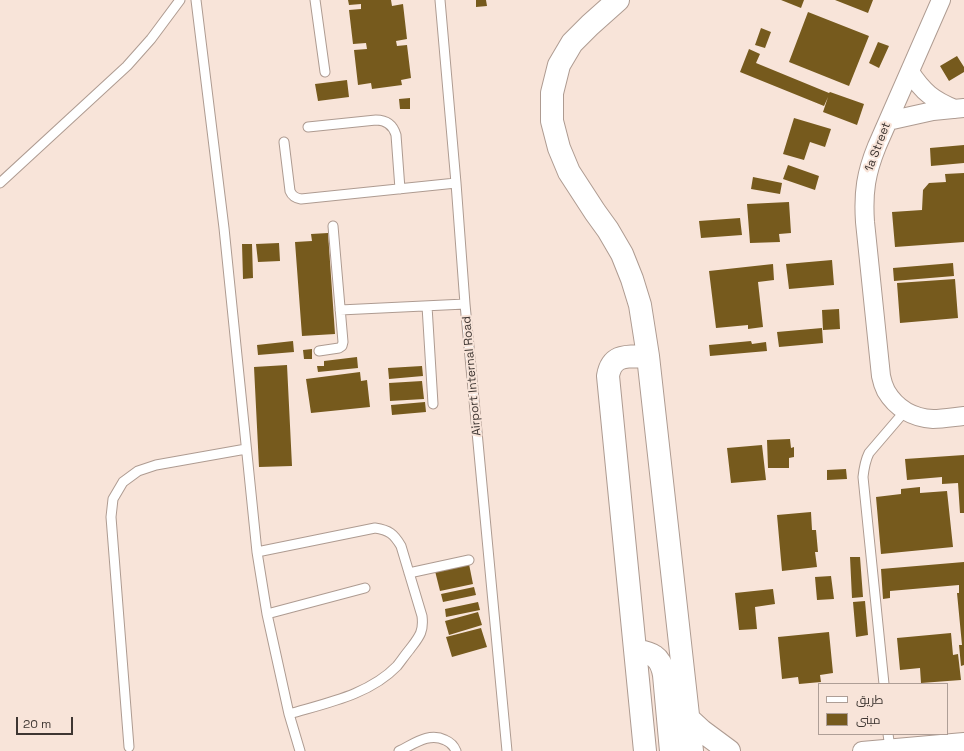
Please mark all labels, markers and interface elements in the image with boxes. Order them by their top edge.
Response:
street label: 1a Street [862,120,894,174]
street label: Airport Internal Road [460,316,484,436]
legend [818,683,948,735]
text: طريق [856,692,883,708]
scale bar [18,709,75,735]
text: مبنى [856,712,881,728]
text: 20 m [23,716,51,732]

